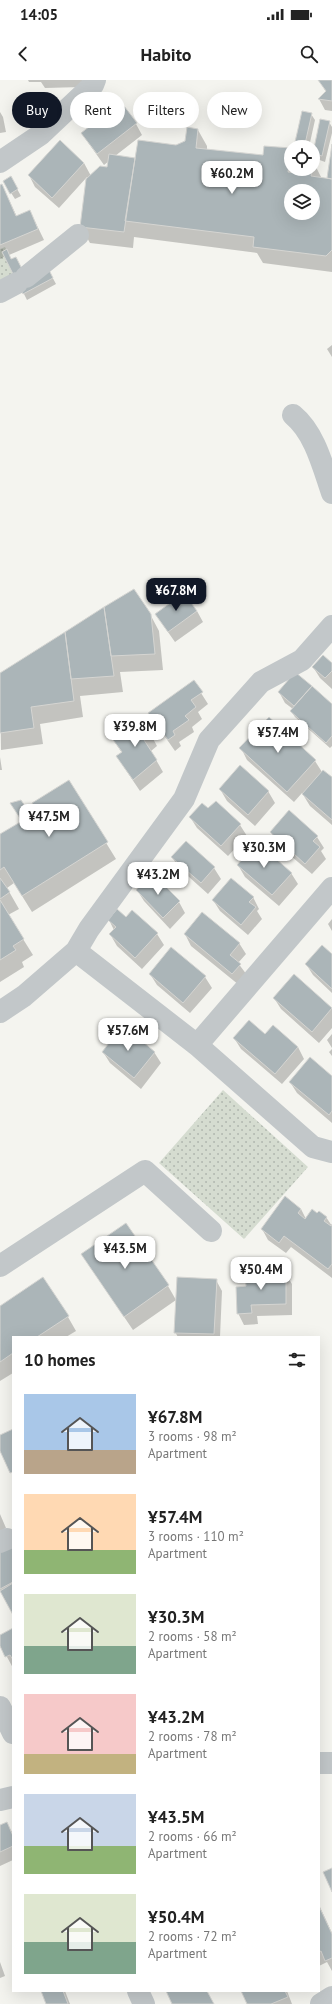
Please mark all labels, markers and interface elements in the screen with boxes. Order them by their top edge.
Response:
text: 14:05 [20,5,58,24]
icon: back [12,43,34,65]
text: Habito [141,43,192,66]
icon: search [298,43,320,65]
chip: Buy [12,92,62,128]
chip: Rent [70,92,125,128]
chip: Filters [133,92,199,128]
chip: New [207,92,262,128]
map controls [284,140,320,220]
button: locate [284,140,320,176]
pin: ¥60.2M [199,161,265,195]
text: ¥60.2M [210,165,254,182]
button: layers [284,184,320,220]
pin: ¥67.8M [143,578,209,612]
text: ¥67.8M [155,582,197,599]
pin: ¥39.8M [102,714,168,748]
text: ¥39.8M [113,718,157,735]
pin: ¥57.4M [245,720,311,754]
text: ¥57.4M [257,724,299,741]
pin: ¥47.5M [16,804,82,838]
text: ¥47.5M [28,808,70,825]
pin: ¥30.3M [231,835,297,869]
text: ¥30.3M [242,839,286,856]
pin: ¥43.2M [125,862,191,896]
text: ¥43.2M [136,866,180,883]
pin: ¥57.6M [95,1018,161,1052]
text: ¥57.6M [107,1022,149,1039]
pin: ¥43.5M [92,1236,158,1270]
text: ¥43.5M [103,1240,147,1257]
pin: ¥50.4M [228,1257,294,1291]
text: ¥50.4M [239,1261,283,1278]
text: 10 homes [24,1349,95,1371]
icon: filters [286,1349,308,1371]
text: ¥67.8M [148,1406,202,1428]
icon: home [56,1410,104,1458]
text: 3 rooms · 98 m² [148,1428,237,1445]
text: Apartment [148,1445,207,1462]
text: ¥57.4M [148,1506,202,1528]
icon: home [56,1510,104,1558]
text: 3 rooms · 110 m² [148,1528,244,1545]
text: Apartment [148,1545,207,1562]
text: ¥30.3M [148,1606,204,1628]
icon: home [56,1610,104,1658]
text: 2 rooms · 58 m² [148,1628,237,1645]
text: Apartment [148,1645,207,1662]
text: ¥43.2M [148,1706,204,1728]
icon: home [56,1710,104,1758]
text: 2 rooms · 78 m² [148,1728,237,1745]
text: Apartment [148,1745,207,1762]
text: ¥43.5M [148,1806,204,1828]
icon: home [56,1810,104,1858]
text: 2 rooms · 66 m² [148,1828,237,1845]
text: Apartment [148,1845,207,1862]
text: ¥50.4M [148,1906,204,1928]
icon: home [56,1910,104,1958]
text: 2 rooms · 72 m² [148,1928,237,1945]
text: Apartment [148,1945,207,1962]

